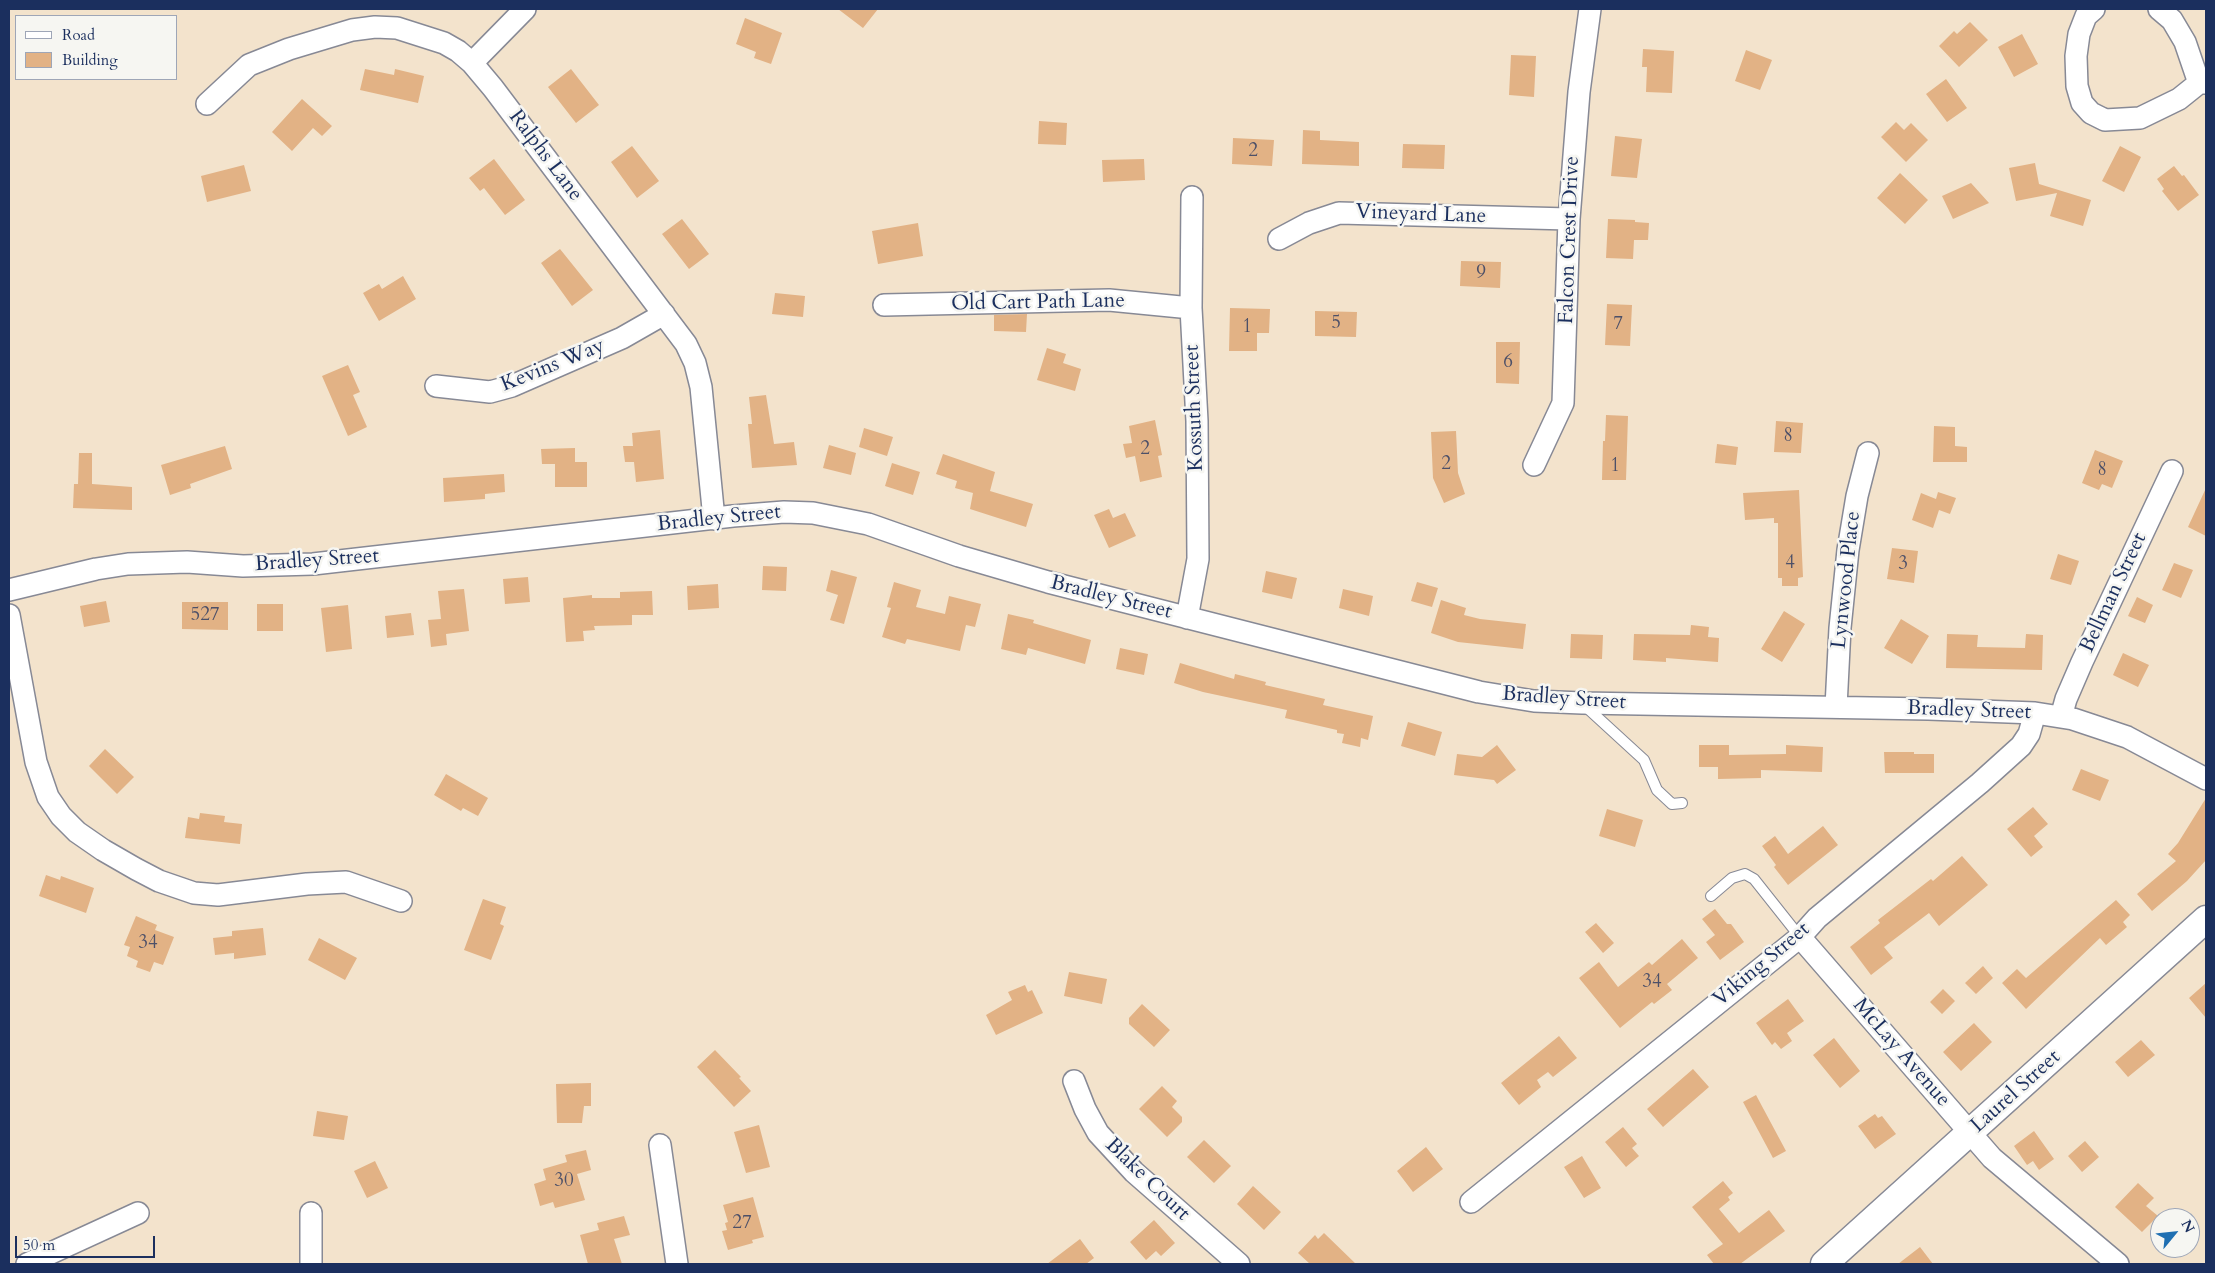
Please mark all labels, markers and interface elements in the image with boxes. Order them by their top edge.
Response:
legend [15,15,178,80]
text: Road [62,25,95,45]
text: Building [62,50,118,70]
street label: Ralphs Lane [503,105,587,207]
house number: 2 [1248,141,1258,163]
street label: Falcon Crest Drive [1554,155,1586,325]
street label: Vineyard Lane [1355,200,1487,230]
house number: 9 [1476,263,1486,285]
street label: Old Cart Path Lane [951,289,1125,317]
house number: 5 [1331,313,1341,335]
house number: 7 [1613,314,1623,336]
house number: 1 [1242,317,1252,339]
street label: Kevins Way [497,334,609,398]
street label: Kossuth Street [1180,344,1210,472]
house number: 6 [1503,352,1513,374]
house number: 8 [1783,426,1793,448]
house number: 2 [1140,439,1150,461]
house number: 2 [1441,454,1451,476]
house number: 1 [1610,456,1620,478]
house number: 8 [2097,460,2107,482]
street label: Bradley Street [656,500,782,538]
street label: Lynwood Place [1827,510,1867,650]
street label: Bellman Street [2075,529,2153,657]
street label: Bradley Street [254,544,380,578]
house number: 4 [1785,553,1795,575]
house number: 3 [1898,554,1908,576]
street label: Bradley Street [1048,571,1174,625]
house number: 527 [190,605,220,627]
street label: Bradley Street [1501,682,1627,716]
street label: Bradley Street [1906,696,2032,726]
street label: Viking Street [1709,917,1815,1013]
house number: 34 [138,933,158,955]
house number: 34 [1642,972,1662,994]
street label: McLay Avenue [1847,993,1955,1113]
street label: Laurel Street [1966,1045,2066,1139]
street label: Blake Court [1099,1133,1195,1227]
house number: 30 [554,1171,574,1193]
north arrow [2150,1208,2200,1258]
house number: 27 [732,1213,752,1235]
text: N [2177,1216,2199,1236]
scale bar [18,1226,158,1258]
text: 50 m [23,1235,55,1255]

